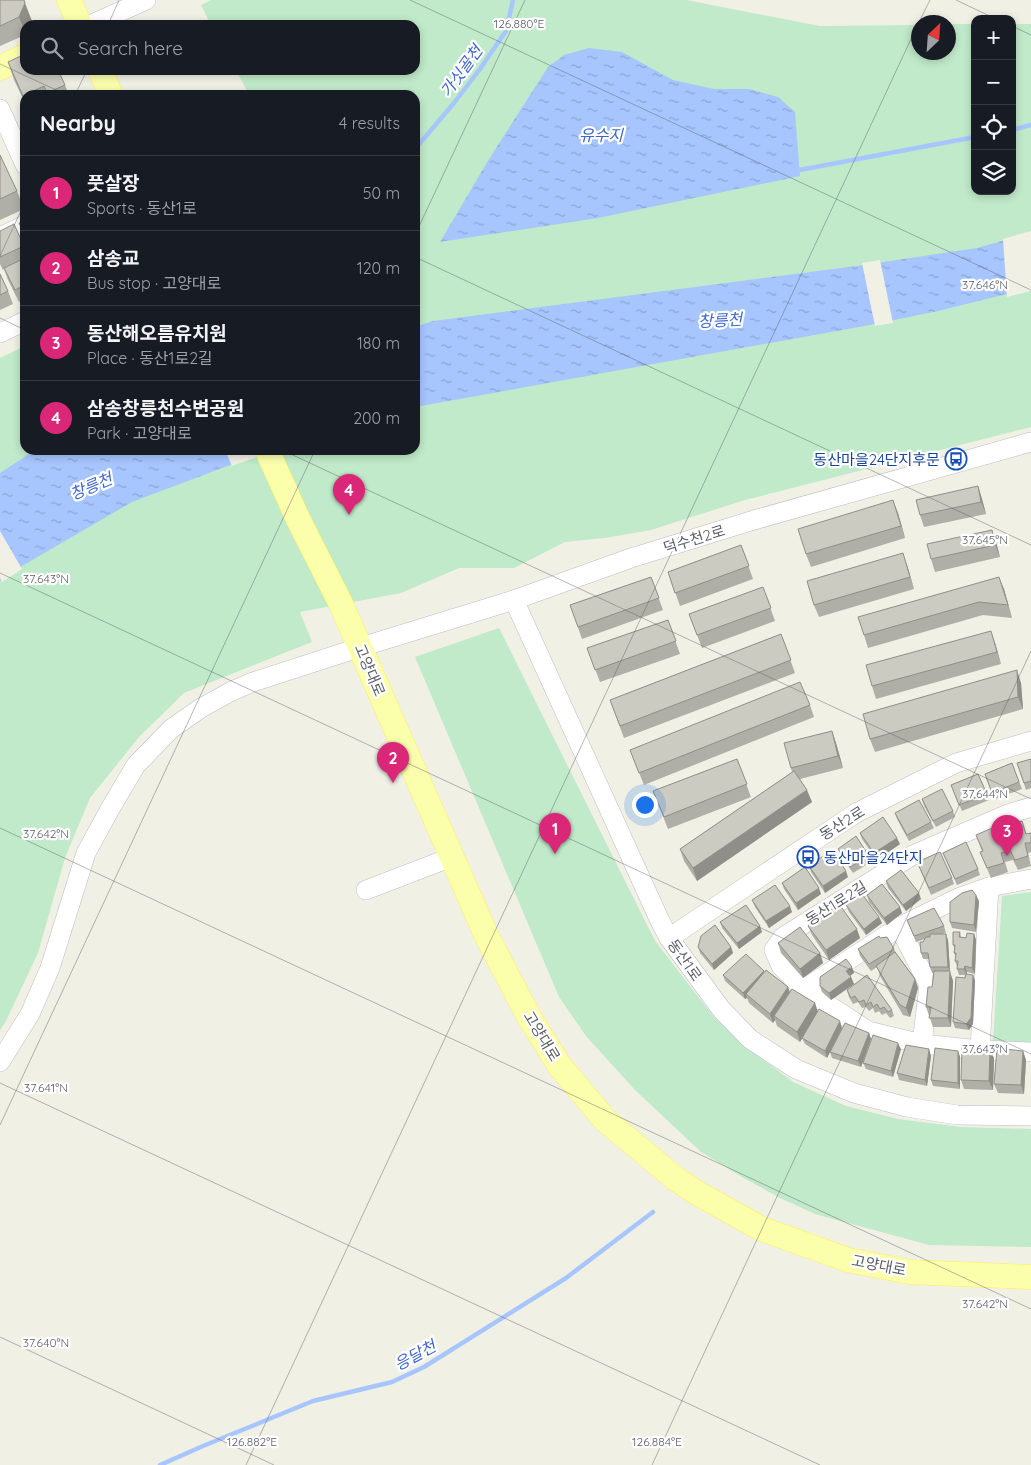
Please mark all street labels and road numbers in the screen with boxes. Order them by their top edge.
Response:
street label: 덕수천2로 [661,521,727,557]
street label: 고양대로 [350,641,390,699]
street label: 동산2로 [816,802,868,844]
street label: 동산1로2길 [802,877,870,929]
street label: 동산1로 [664,935,706,985]
street label: 고양대로 [520,1007,564,1065]
street label: 고양대로 [850,1250,908,1280]

